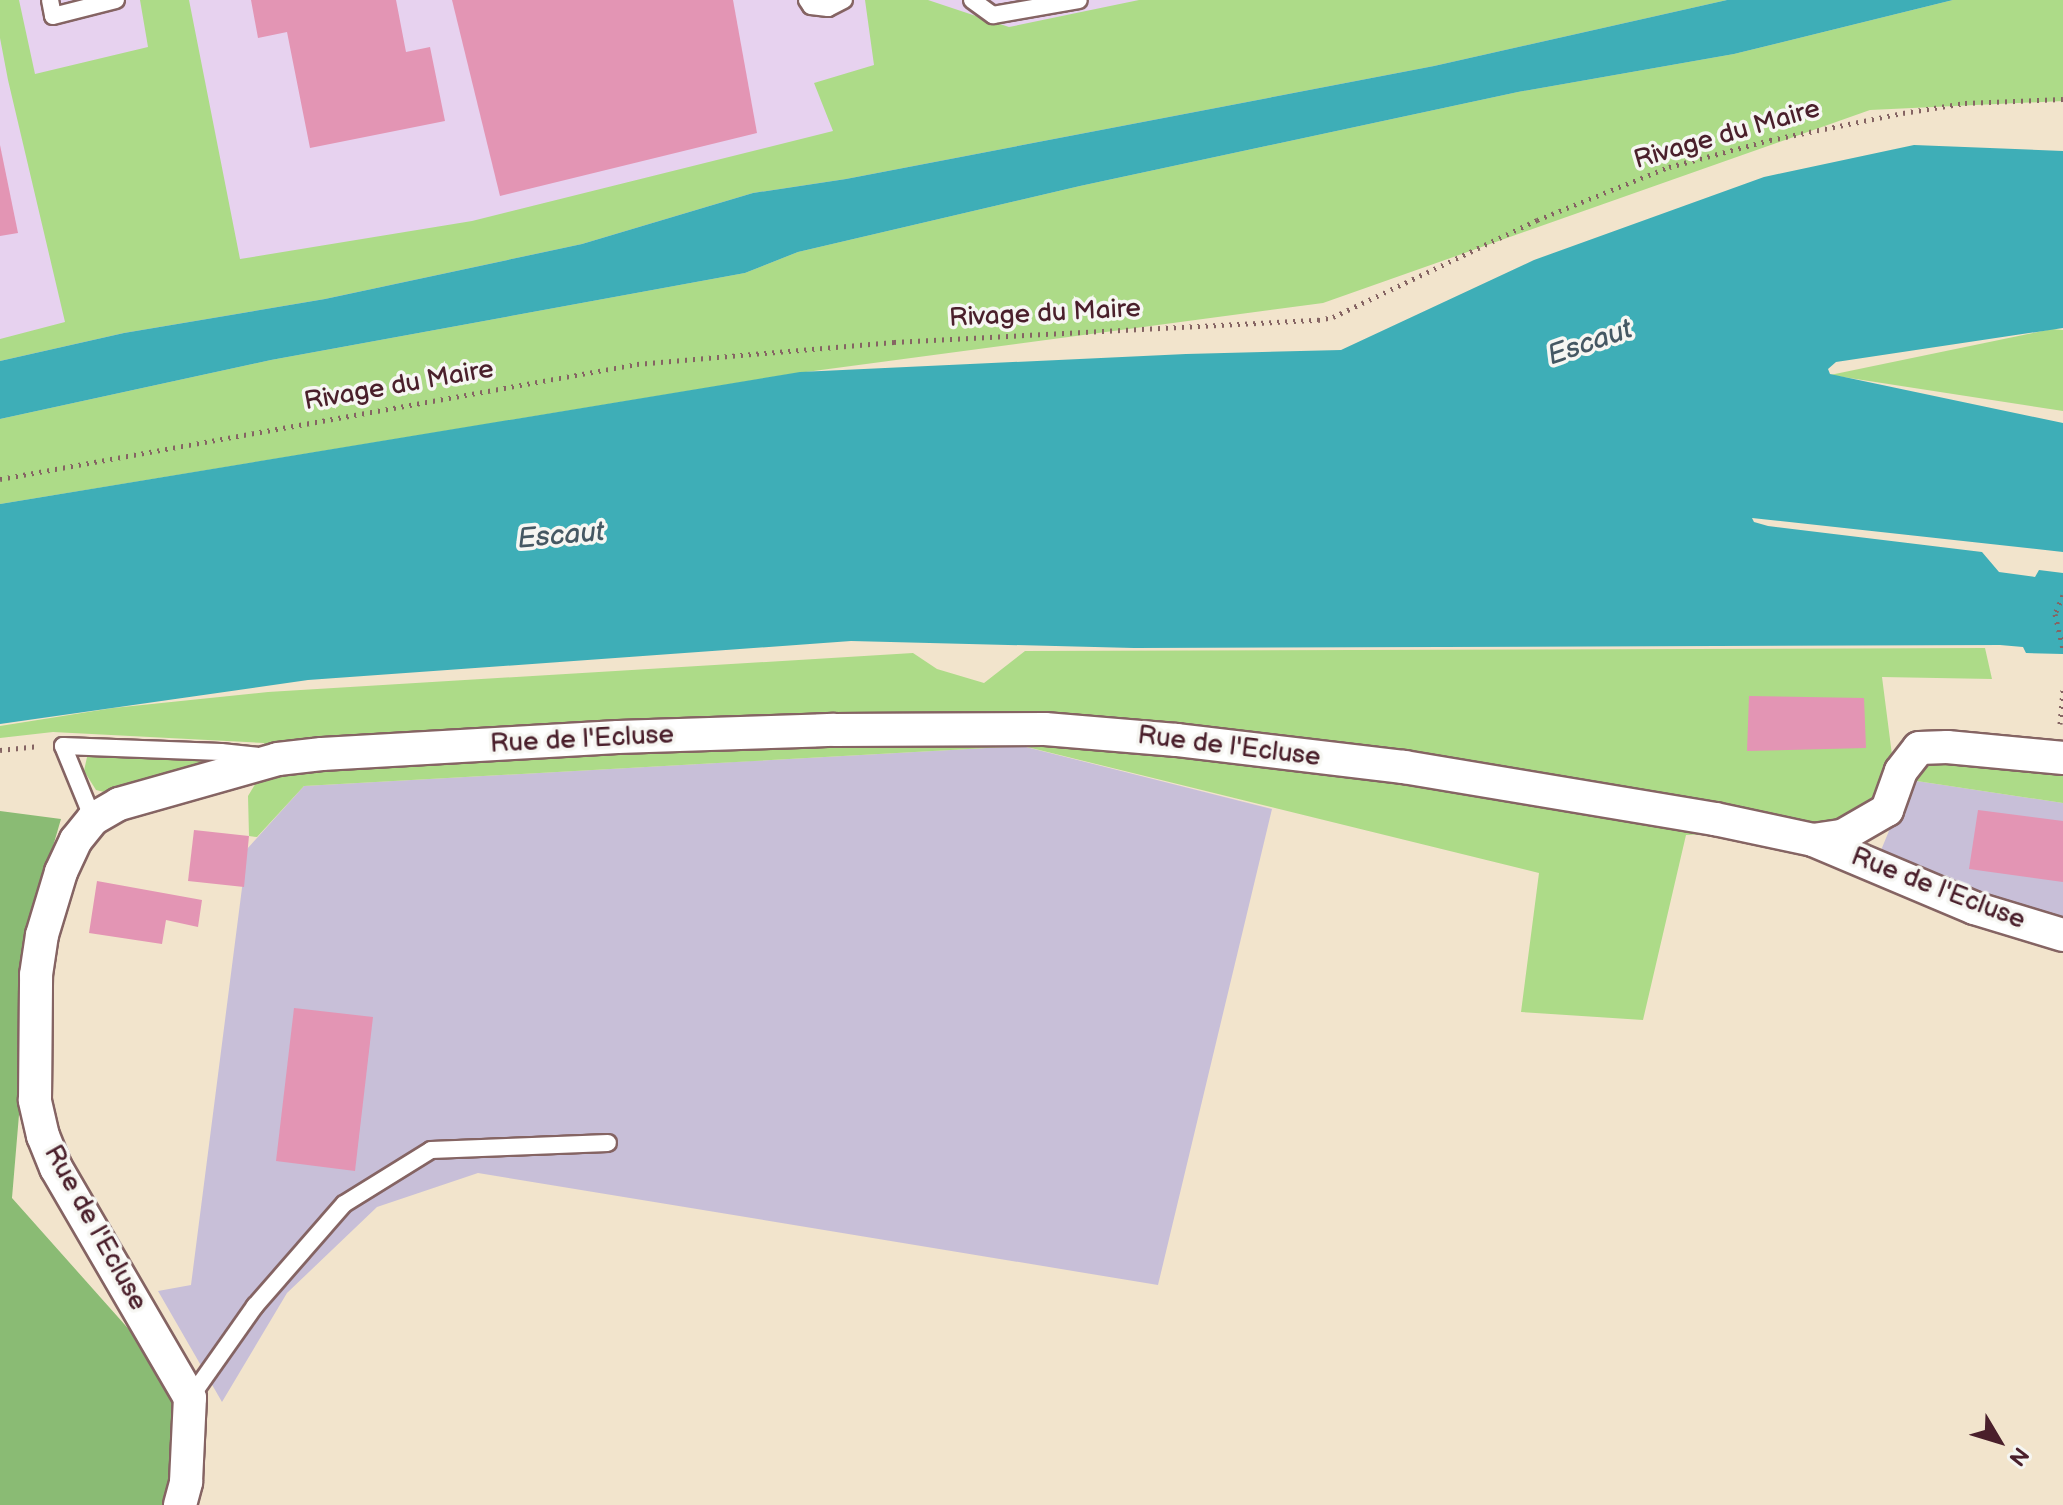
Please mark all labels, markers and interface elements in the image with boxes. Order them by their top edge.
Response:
street label: Rivage du Maire [1630,94,1824,176]
street label: Rivage du Maire [948,293,1142,335]
water label: Escaut [1543,313,1637,373]
street label: Rivage du Maire [302,354,496,418]
water label: Escaut [516,515,606,557]
street label: Rue de l'Ecluse [489,720,675,760]
street label: Rue de l'Ecluse [1136,720,1322,774]
street label: Rue de l'Ecluse [1847,841,2029,937]
street label: Rue de l'Ecluse [37,1140,153,1316]
north arrow [1959,1401,2039,1481]
text: N [2003,1441,2034,1471]

